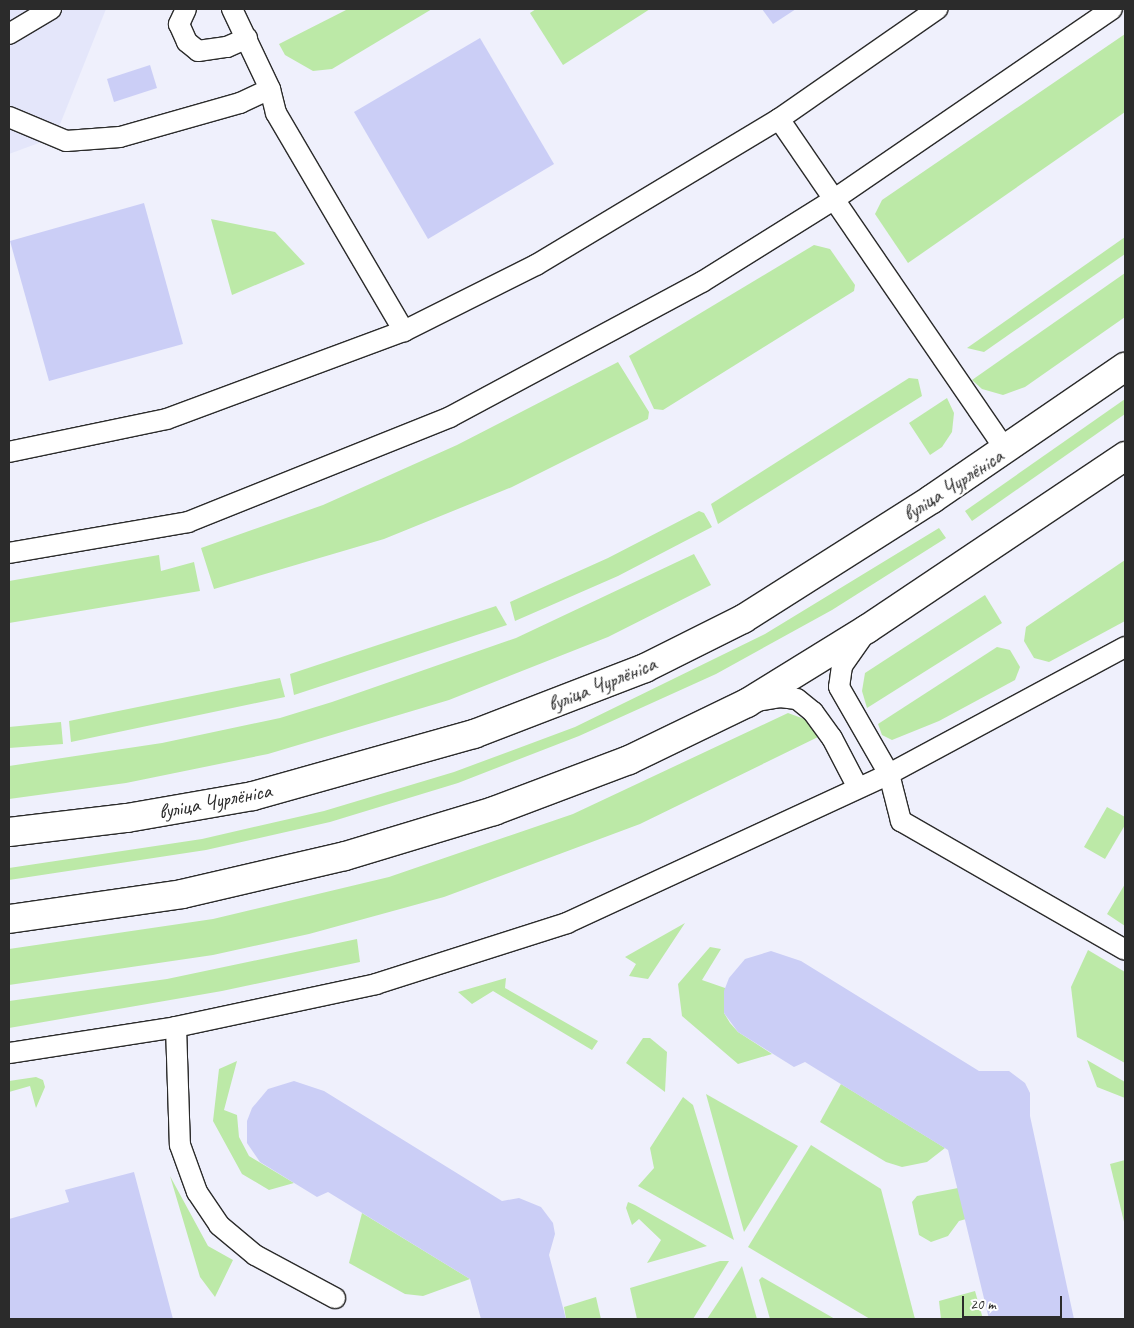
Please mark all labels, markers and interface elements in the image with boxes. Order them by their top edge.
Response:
street label: вуліца Чурлёніса [898,443,1008,527]
street label: вуліца Чурлёніса [544,651,660,717]
street label: вуліца Чурлёніса [157,778,273,824]
scale bar [964,1286,1064,1318]
text: 20 m [970,1295,996,1314]

